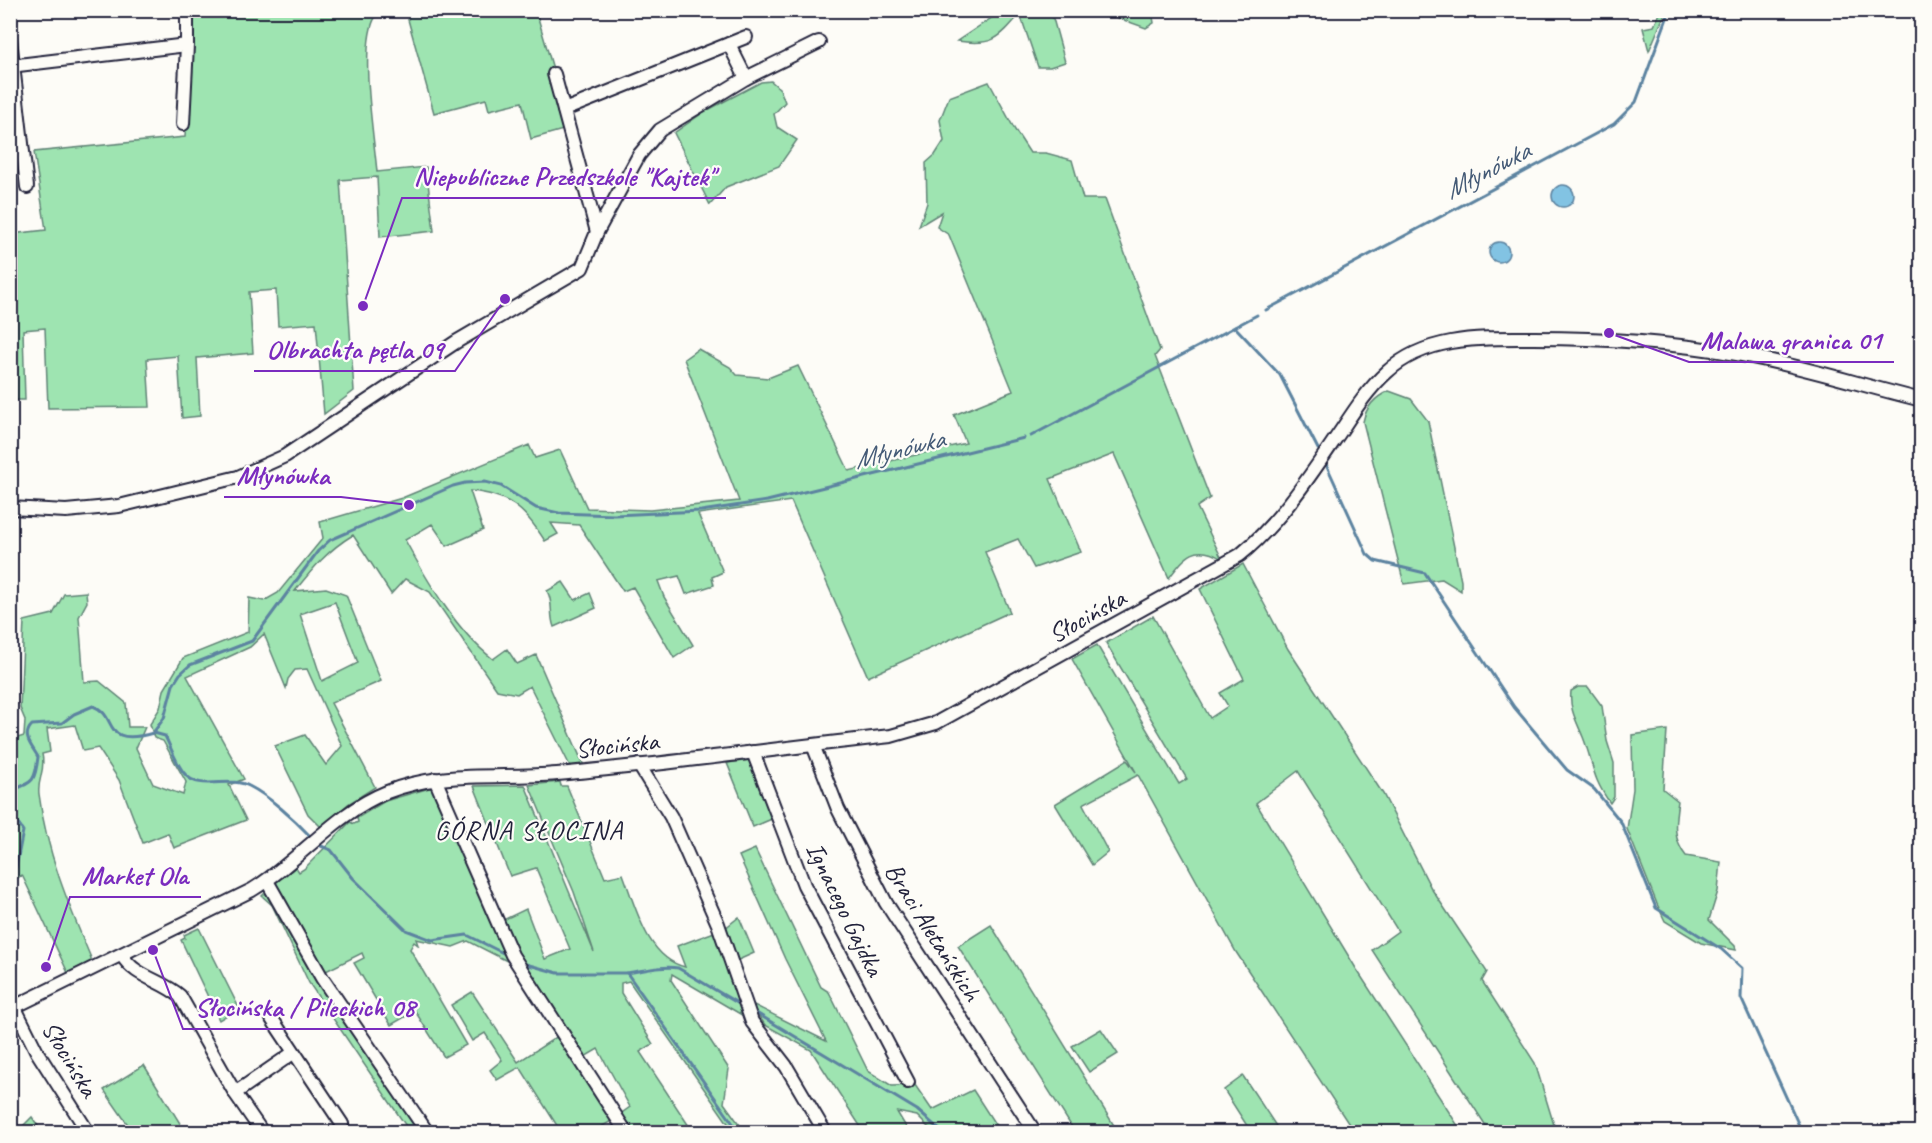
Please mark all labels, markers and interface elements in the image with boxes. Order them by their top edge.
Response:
water label: Młynówka [1438,132,1538,207]
callout: Niepubliczne Przedszkole "Kajtek" [402,153,726,198]
text: Niepubliczne Przedszkole "Kajtek" [414,159,720,193]
callout: Malawa granica 01 [1689,317,1894,362]
text: Malawa granica 01 [1700,323,1884,357]
callout: Olbrachta pętla 09 [254,326,455,371]
text: Olbrachta pętla 09 [267,332,447,366]
water label: Młynówka [850,421,950,477]
callout: Młynówka [224,452,341,497]
text: Młynówka [237,458,331,492]
street label: Słocińska [1043,581,1133,651]
street label: Słocińska [574,724,662,766]
district label: GÓRNA SŁOCINA [435,813,623,847]
street label: Ignacego Gajdka [798,837,892,983]
callout: Market Ola [70,852,201,897]
street label: Braci Aletańskich [877,857,990,1009]
text: Market Ola [82,858,191,892]
callout: Słocińska / Pileckich 08 [183,984,428,1029]
text: Słocińska / Pileckich 08 [195,990,418,1024]
street label: Słocińska [34,1015,106,1105]

